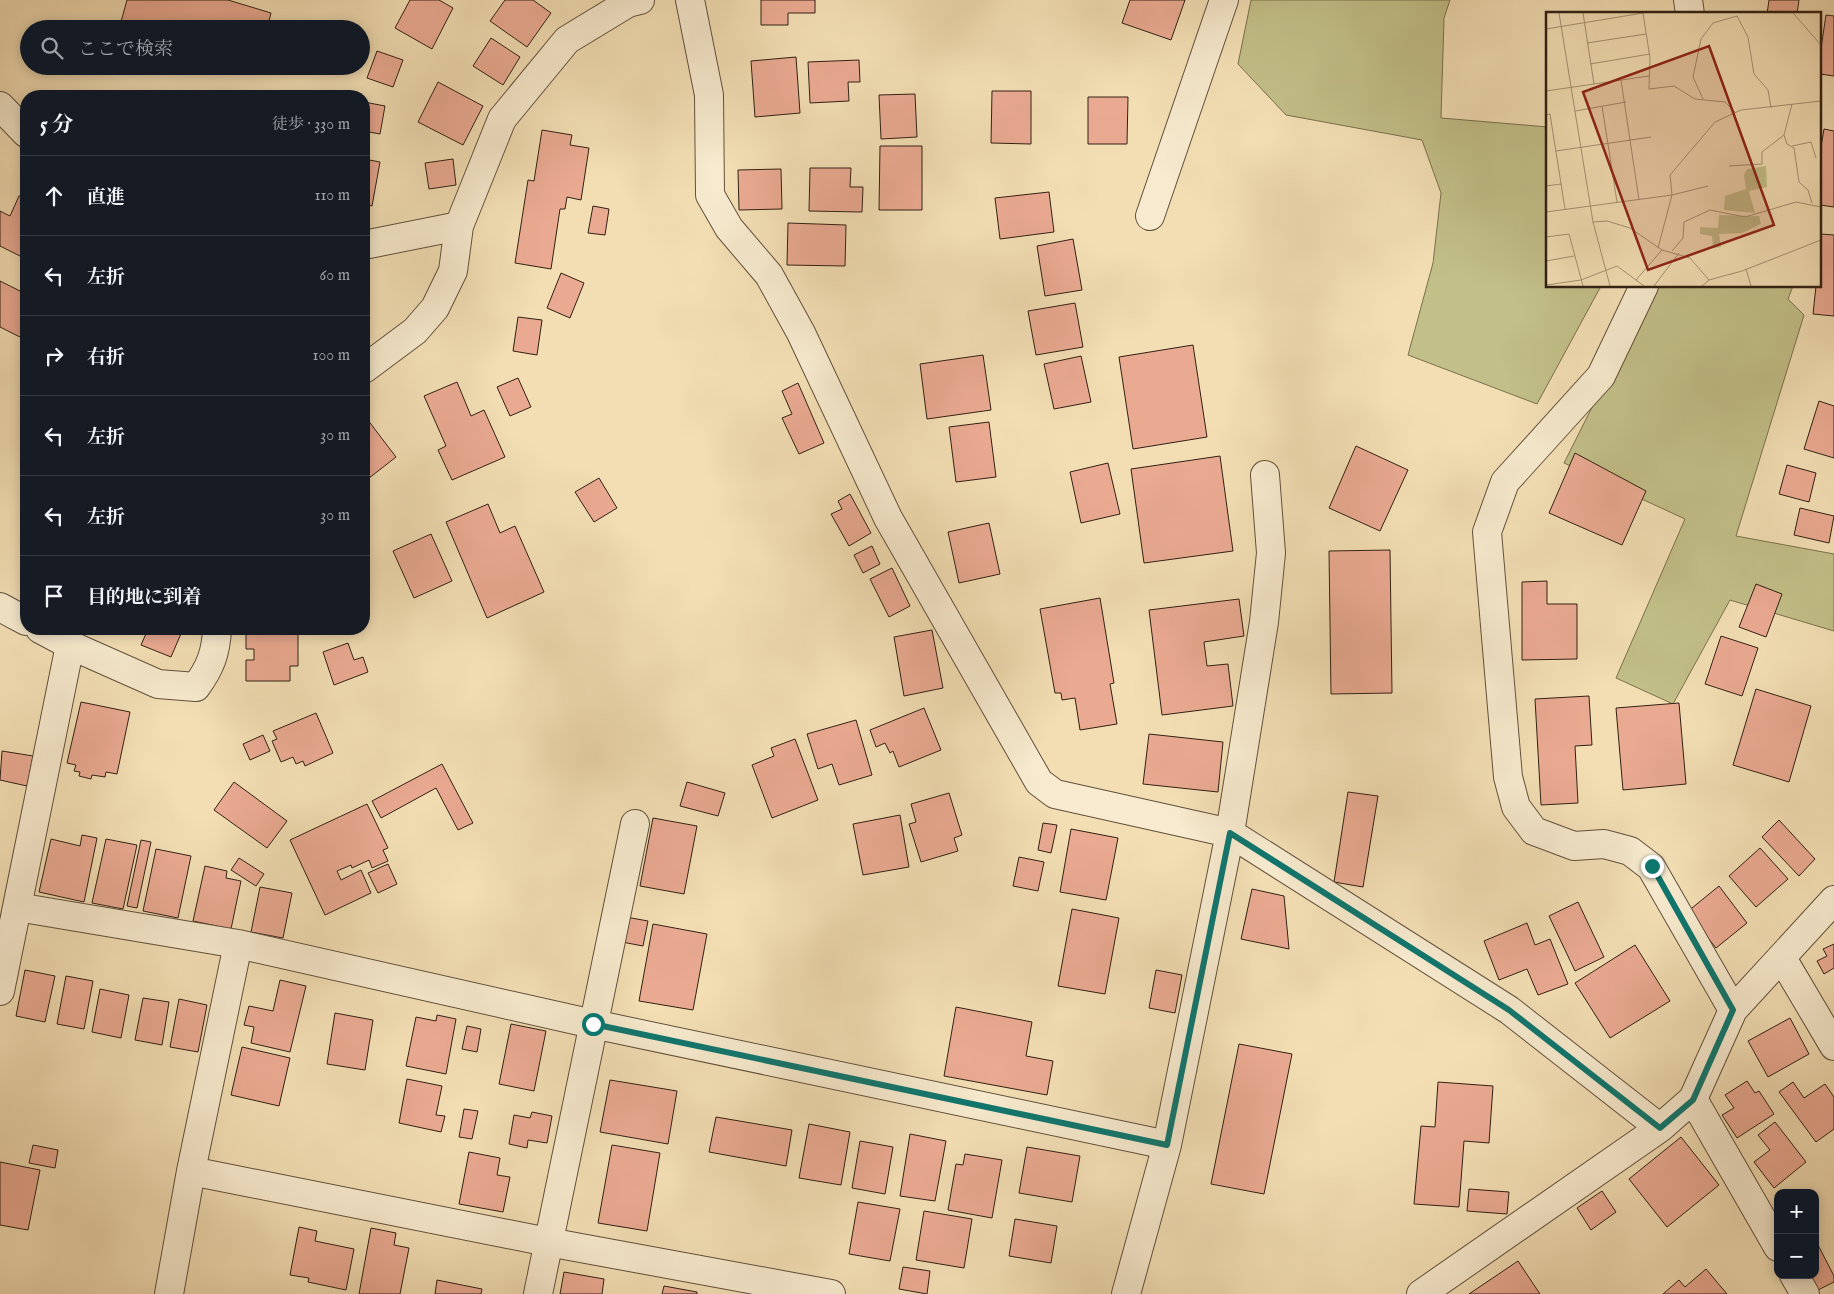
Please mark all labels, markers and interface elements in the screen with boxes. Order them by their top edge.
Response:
inset map [1546,12,1822,288]
search box [20,20,370,75]
icon: search [38,34,66,62]
text: ここで検索 [78,38,173,62]
text: 5 分 [40,112,73,139]
text: 徒歩 · 330 m [272,115,350,135]
icon: ahead [40,182,68,210]
text: 直進 [87,186,125,210]
text: 110 m [314,186,350,206]
icon: left [40,262,68,290]
text: 左折 [87,266,125,290]
text: 60 m [320,266,350,286]
icon: right [40,342,68,370]
text: 右折 [87,346,125,370]
text: 100 m [313,346,350,366]
icon: left [40,422,68,450]
text: 左折 [87,426,125,450]
text: 30 m [320,426,350,446]
icon: left [40,502,68,530]
text: 左折 [87,506,125,530]
text: 30 m [320,506,350,526]
icon: arrive [40,582,68,610]
text: 目的地に到着 [87,586,201,610]
route end [1641,855,1664,878]
route start [582,1013,605,1036]
map controls [1774,1189,1819,1279]
button: + [1774,1189,1819,1234]
button: − [1774,1234,1819,1279]

